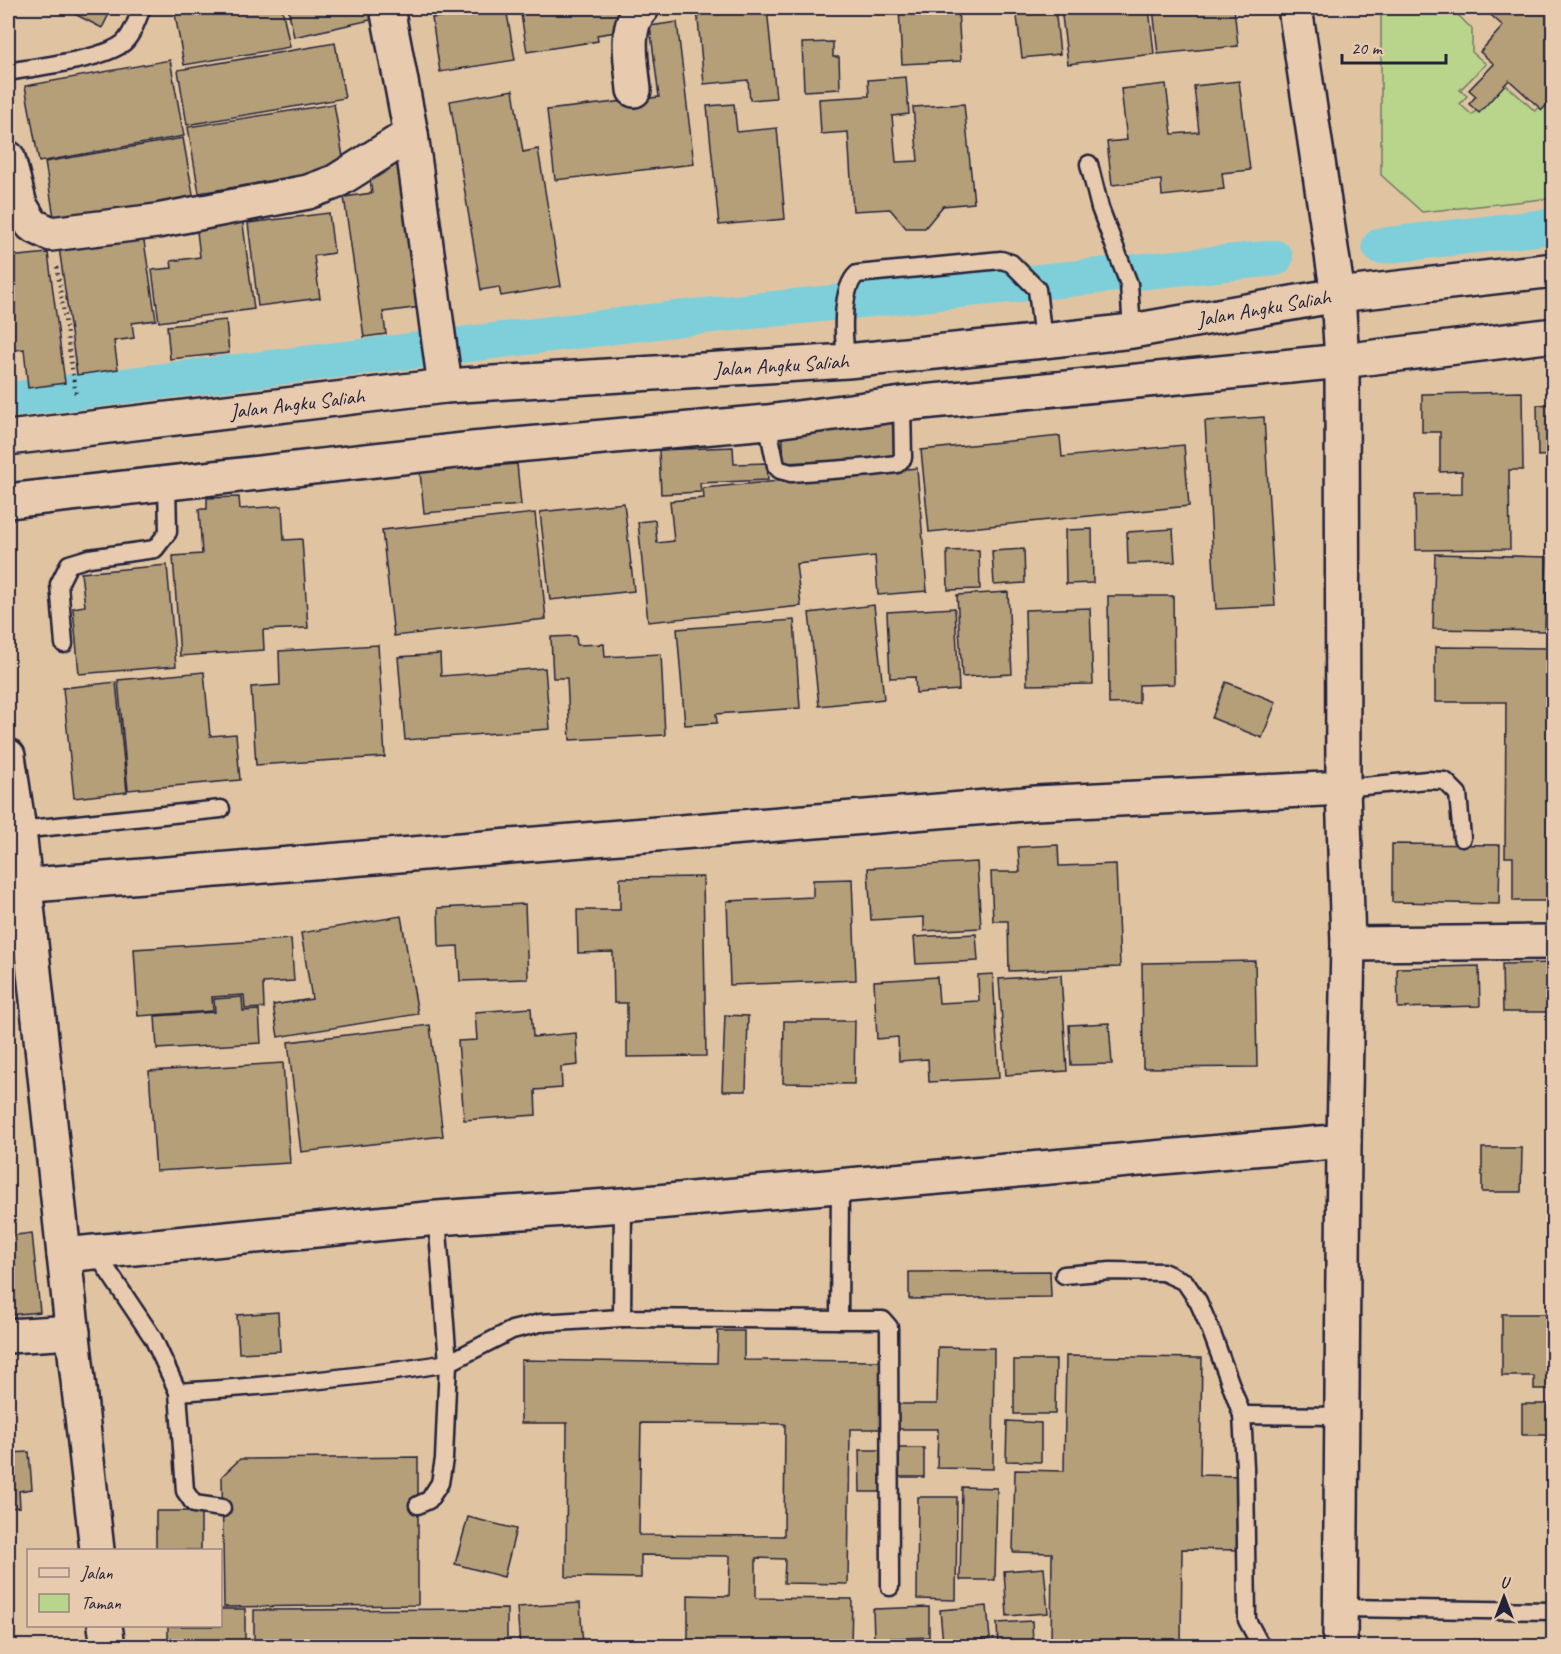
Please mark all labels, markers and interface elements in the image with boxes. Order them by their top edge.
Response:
scale bar [1342,27,1446,65]
text: 20 m [1351,37,1384,59]
street label: Jalan Angku Saliah [1194,283,1334,333]
street label: Jalan Angku Saliah [712,348,851,382]
street label: Jalan Angku Saliah [227,383,367,425]
legend [27,1549,222,1627]
text: Jalan [80,1562,113,1584]
north arrow [1474,1567,1534,1627]
text: U [1500,1573,1511,1593]
text: Taman [81,1592,122,1614]

